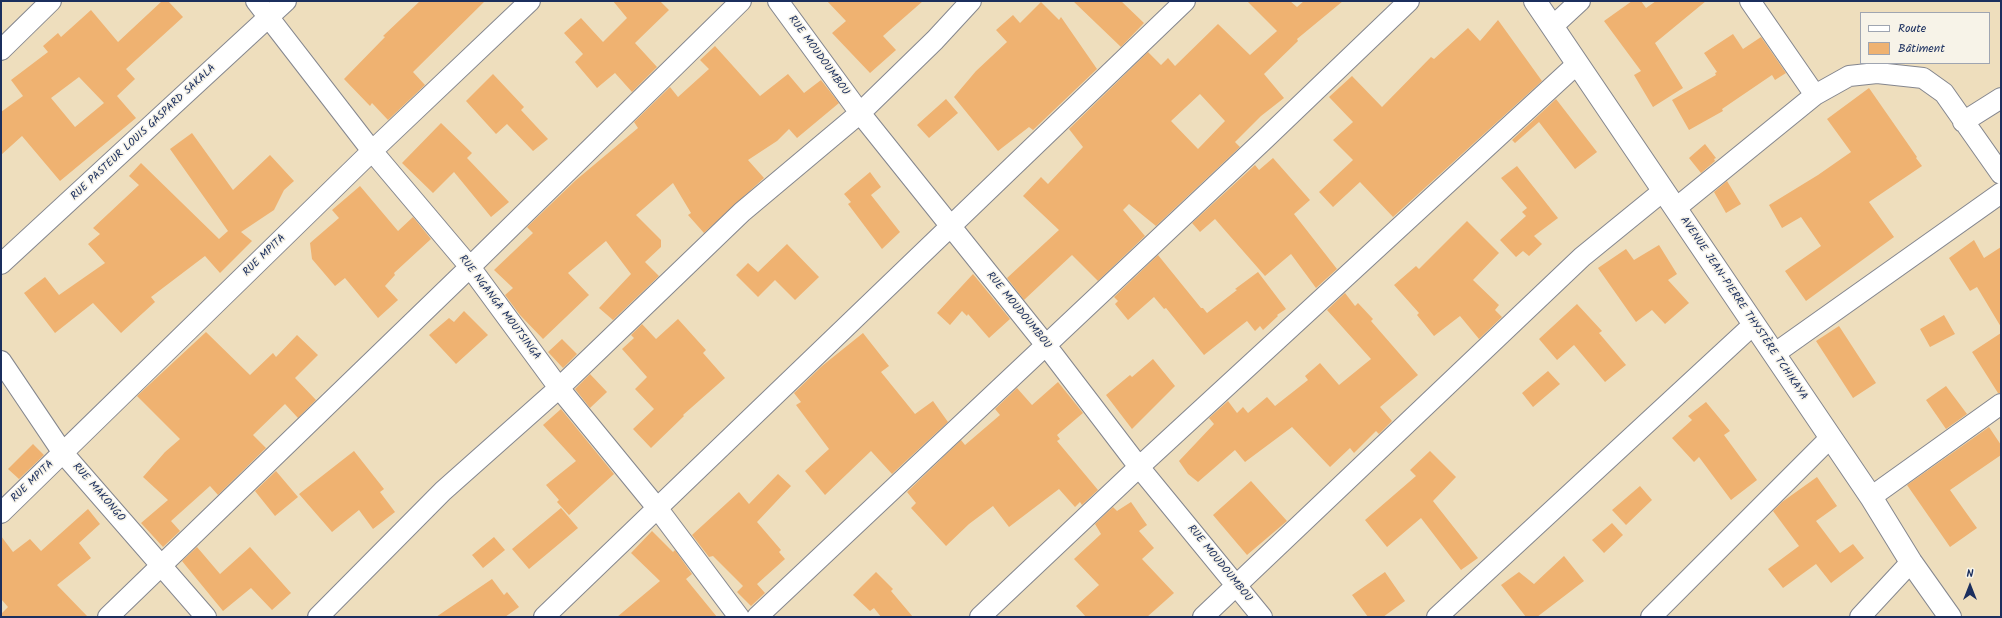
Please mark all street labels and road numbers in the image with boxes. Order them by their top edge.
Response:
street label: RUE MOUDOUMBOU [785,14,851,98]
street label: RUE PASTEUR LOUIS GASPARD SAKALA [69,62,219,204]
street label: AVENUE JEAN-PIERRE THYSTÈRE TCHIKAYA [1676,215,1810,403]
street label: RUE MPITA [241,232,289,280]
street label: RUE NGANGA MOUTSINGA [455,253,543,363]
street label: RUE MOUDOUMBOU [983,270,1053,352]
street label: RUE MPITA [9,458,57,506]
street label: RUE MAKONGO [69,461,127,525]
street label: RUE MOUDOUMBOU [1184,523,1254,605]

